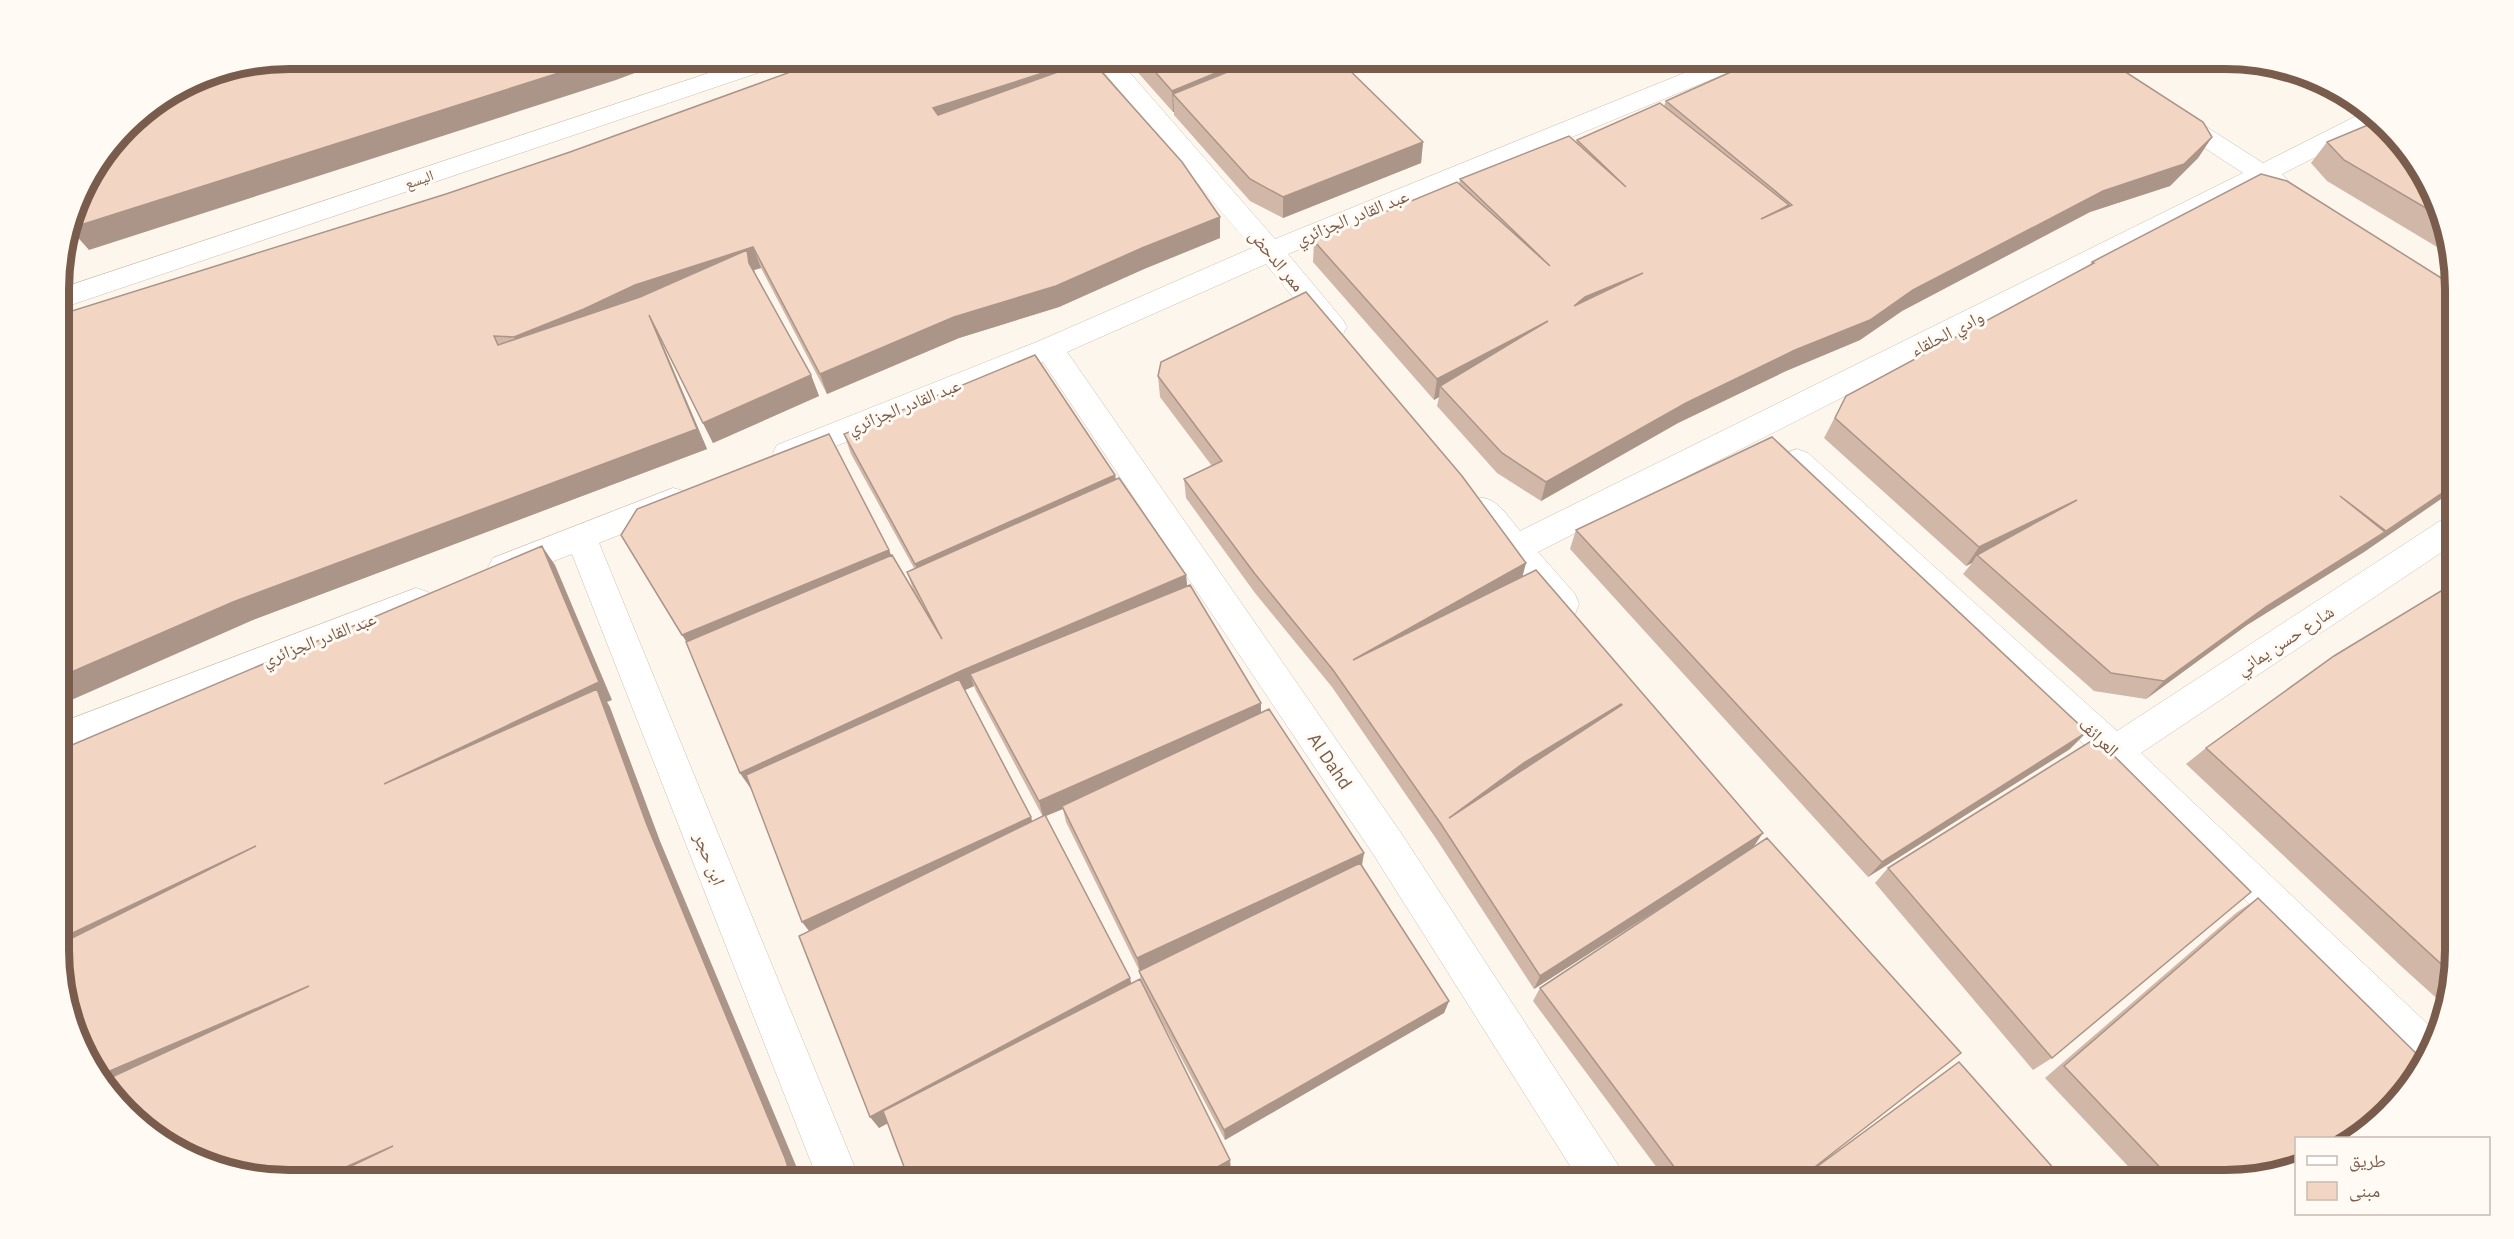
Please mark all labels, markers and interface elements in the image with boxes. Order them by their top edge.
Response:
street label: اليسع [402,165,436,194]
street label: عبد القادر الجزائري [1292,184,1413,254]
street label: ممر الدحض [1244,224,1310,296]
street label: وادي الحلقاء [1906,305,1989,364]
street label: عبد القادر الجزائري [844,373,965,443]
street label: شارع حسن يماني [2232,600,2340,683]
street label: عبد القادر الجزائري [259,607,381,675]
street label: العرائف [2074,713,2124,761]
street label: Al Dahd [1303,728,1357,794]
street label: ابن حجر [689,828,731,889]
legend [2295,1137,2490,1215]
text: طريق [2349,1149,2386,1172]
text: مبنى [2349,1179,2380,1202]

